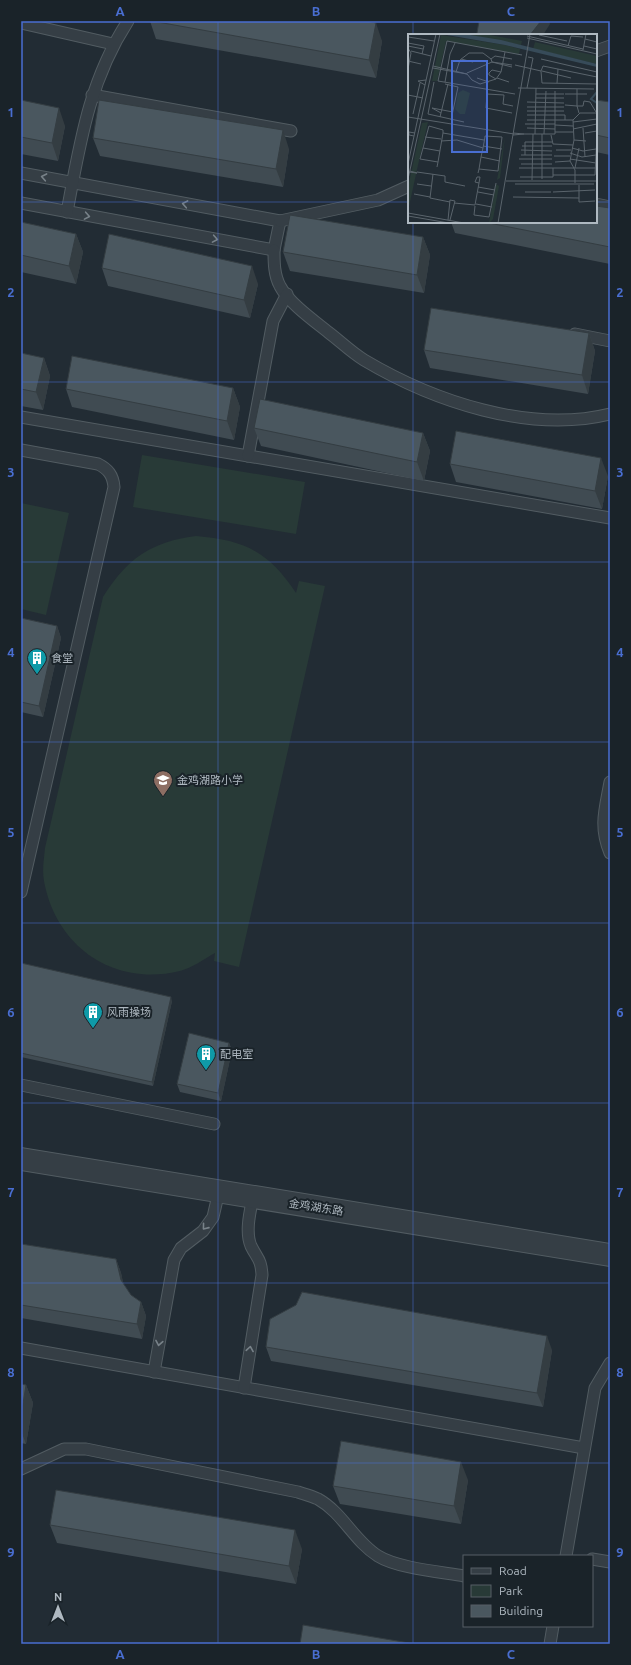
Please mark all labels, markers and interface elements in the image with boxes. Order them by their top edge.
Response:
text: A [115,4,125,18]
text: B [312,4,321,18]
text: C [507,4,516,18]
inset map [408,34,597,223]
text: 1 [7,105,15,119]
text: 1 [616,105,624,119]
one-way arrow [41,174,47,182]
one-way arrow [182,200,189,209]
one-way arrow [84,211,90,219]
one-way arrow [212,234,218,243]
text: 2 [7,285,15,299]
text: 2 [616,285,624,299]
text: 3 [7,465,15,479]
text: 3 [616,465,624,479]
text: 4 [7,645,15,659]
text: 4 [616,645,624,659]
building icon: 食堂 [26,647,48,675]
place label: 食堂 [51,652,73,664]
school or university icon: 金鸡湖路小学 [152,769,174,797]
place label: 金鸡湖路小学 [177,774,243,786]
text: 5 [7,825,15,839]
text: 5 [616,825,624,839]
building icon: 风雨操场 [82,1001,104,1029]
text: 6 [7,1005,15,1019]
text: 6 [616,1005,624,1019]
place label: 风雨操场 [107,1006,151,1018]
building icon: 配电室 [195,1043,217,1071]
place label: 配电室 [220,1048,253,1060]
text: 7 [7,1185,15,1199]
text: 7 [616,1185,624,1199]
street label: 金鸡湖东路 [288,1197,344,1217]
one-way arrow [203,1222,210,1230]
one-way arrow [156,1340,164,1346]
one-way arrow [245,1346,254,1352]
text: 8 [7,1365,15,1379]
text: 8 [616,1365,624,1379]
text: 9 [7,1545,15,1559]
text: 9 [616,1545,624,1559]
legend [463,1555,593,1627]
text: Road [499,1564,527,1577]
text: Park [499,1584,523,1597]
north arrow [38,1587,78,1627]
text: N [54,1591,62,1603]
text: Building [499,1604,543,1617]
text: A [115,1647,125,1661]
text: B [312,1647,321,1661]
text: C [507,1647,516,1661]

